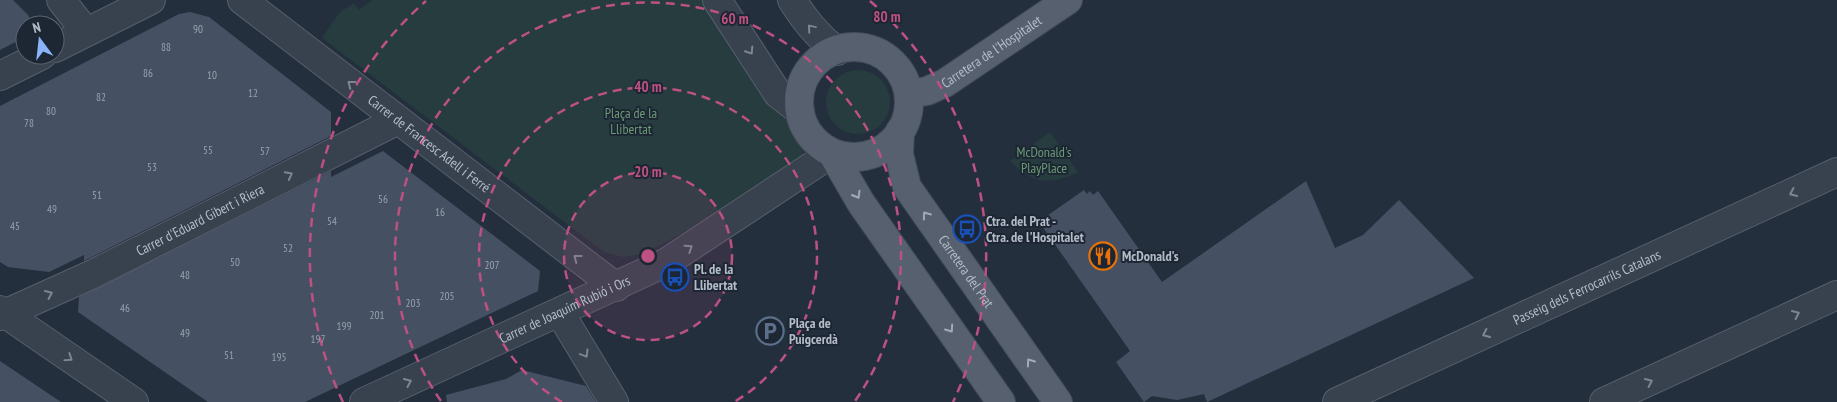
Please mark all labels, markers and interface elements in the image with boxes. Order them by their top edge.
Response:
text: 80 m [873,7,901,26]
text: 60 m [721,9,749,28]
street label: Carretera de l'Hospitalet [938,11,1045,92]
north arrow [15,15,65,65]
text: N [31,18,43,37]
house number: 90 [193,22,203,36]
one-way arrow [809,25,817,34]
house number: 88 [161,40,171,54]
one-way arrow [744,45,753,54]
house number: 86 [143,66,153,80]
house number: 10 [207,68,217,82]
text: 40 m [634,77,662,96]
one-way arrow [347,81,357,90]
house number: 12 [248,86,258,100]
house number: 82 [96,90,106,104]
street label: Carrer de Francesc Adell i Ferré [364,91,494,197]
house number: 80 [46,104,56,118]
park label: Plaça de la Llibertat [605,104,657,138]
house number: 78 [24,116,34,130]
house number: 55 [203,143,213,157]
park label: McDonald's PlayPlace [1017,143,1072,177]
house number: 57 [260,144,270,158]
house number: 53 [147,160,157,174]
text: 20 m [634,162,662,181]
one-way arrow [284,171,293,181]
street label: Carrer d'Eduard Gibert i Riera [133,180,267,260]
one-way arrow [1789,186,1798,197]
house number: 51 [92,188,102,202]
one-way arrow [850,190,860,199]
house number: 56 [378,192,388,206]
house number: 49 [47,202,57,216]
house number: 16 [435,205,445,219]
one-way arrow [923,211,932,221]
place label: Ctra. del Prat - Ctra. de l'Hospitalet [986,212,1084,246]
house number: 54 [327,214,337,228]
bus stop icon: Ctra. del Prat - Ctra. de l'Hospitalet [952,214,982,244]
house number: 45 [10,219,20,233]
street label: Carretera del Prat [935,232,998,311]
house number: 52 [283,241,293,255]
restaurant icon: McDonald's [1088,241,1118,271]
one-way arrow [684,245,693,254]
street label: Passeig dels Ferrocarrils Catalans [1510,245,1664,329]
centre of rings [639,247,657,265]
place label: McDonald's [1122,247,1179,265]
house number: 50 [230,255,240,269]
one-way arrow [574,255,583,263]
house number: 207 [485,258,499,272]
place label: Pl. de la Llibertat [694,260,737,294]
bus stop icon: Pl. de la Llibertat [660,262,690,292]
house number: 48 [180,268,190,282]
street label: Carrer de Joaquim Rubió i Ors [496,271,633,347]
one-way arrow [44,289,53,300]
house number: 205 [440,289,454,303]
house number: 203 [406,296,420,310]
house number: 46 [120,301,130,315]
house number: 201 [370,308,384,322]
one-way arrow [1791,310,1800,320]
place label: Plaça de Puigcerdà [789,314,838,348]
parking icon: Plaça de Puigcerdà [755,316,785,346]
house number: 199 [337,319,351,333]
one-way arrow [944,323,953,332]
house number: 49 [180,326,190,340]
one-way arrow [1482,327,1491,338]
house number: 197 [311,332,325,346]
house number: 51 [224,348,234,362]
one-way arrow [579,349,588,358]
house number: 195 [272,350,286,364]
one-way arrow [64,351,73,361]
one-way arrow [1027,358,1036,368]
one-way arrow [403,377,412,388]
one-way arrow [1644,377,1653,388]

